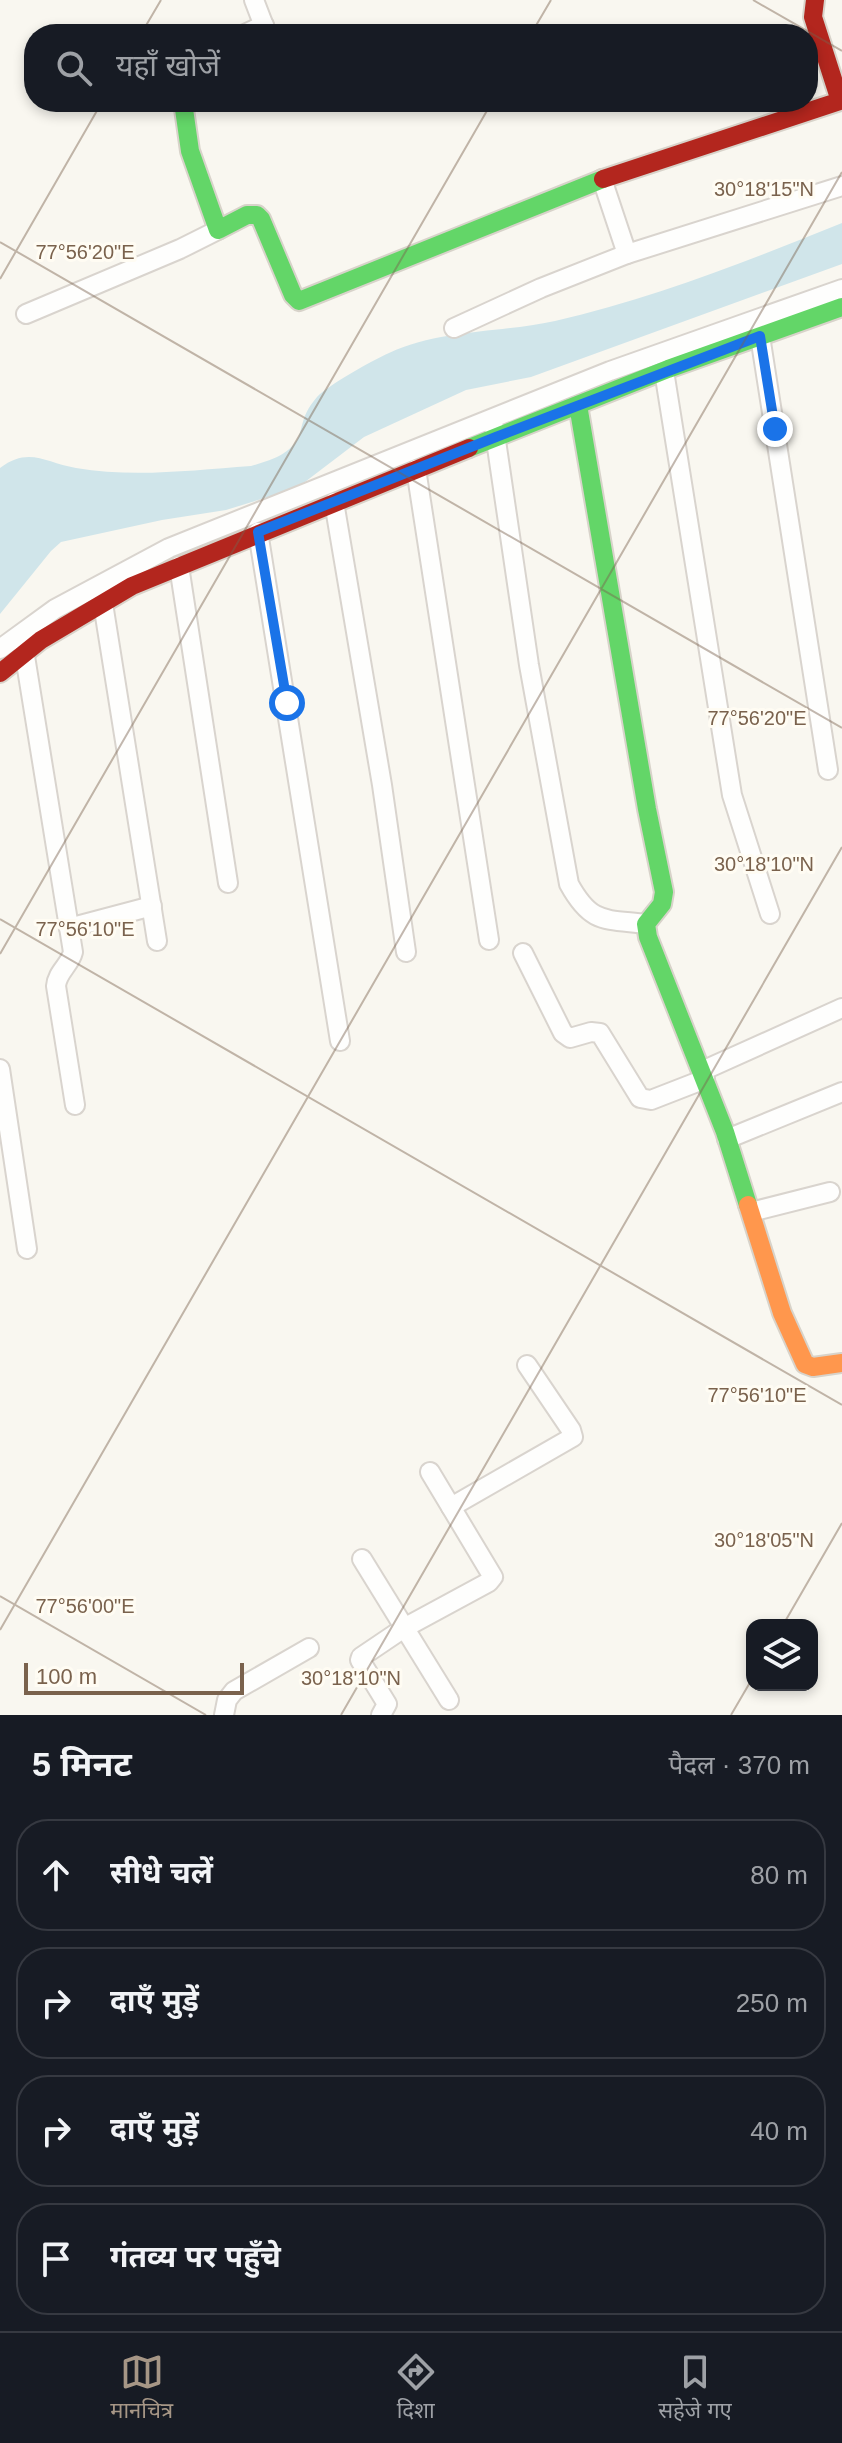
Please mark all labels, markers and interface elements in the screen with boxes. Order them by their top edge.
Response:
search box [24,24,818,112]
icon: search [52,46,96,90]
text: यहाँ खोजें [116,49,220,82]
text: 30°18'15"N [714,178,814,200]
text: 77°56'20"E [36,241,135,263]
route end [757,411,793,447]
route start [269,685,305,721]
text: 77°56'20"E [708,707,807,729]
text: 30°18'10"N [714,853,814,875]
text: 77°56'10"E [36,918,135,940]
text: 77°56'10"E [708,1384,807,1406]
text: 30°18'05"N [714,1529,814,1551]
text: 77°56'00"E [36,1595,135,1617]
map controls [746,1619,818,1691]
button: layers [746,1619,818,1691]
scale bar [24,1659,244,1695]
text: 100 m [36,1664,97,1689]
text: 30°18'10"N [301,1667,401,1689]
text: 5 मिनट [32,1745,132,1783]
text: पैदल · 370 m [668,1750,810,1780]
icon: ahead [34,1853,78,1897]
text: सीधे चलें [110,1856,213,1889]
text: 80 m [750,1860,808,1890]
icon: right [34,1981,78,2025]
text: दाएँ मुड़ें [110,1984,199,2017]
text: 250 m [736,1988,808,2018]
icon: right [34,2109,78,2153]
text: दाएँ मुड़ें [110,2112,199,2145]
text: 40 m [750,2116,808,2146]
icon: arrive [34,2237,78,2281]
text: गंतव्य पर पहुँचे [110,2240,281,2273]
tab: मानचित्र [110,2350,173,2427]
tab: दिशा [394,2350,438,2427]
tab: सहेजे गए [658,2350,732,2427]

